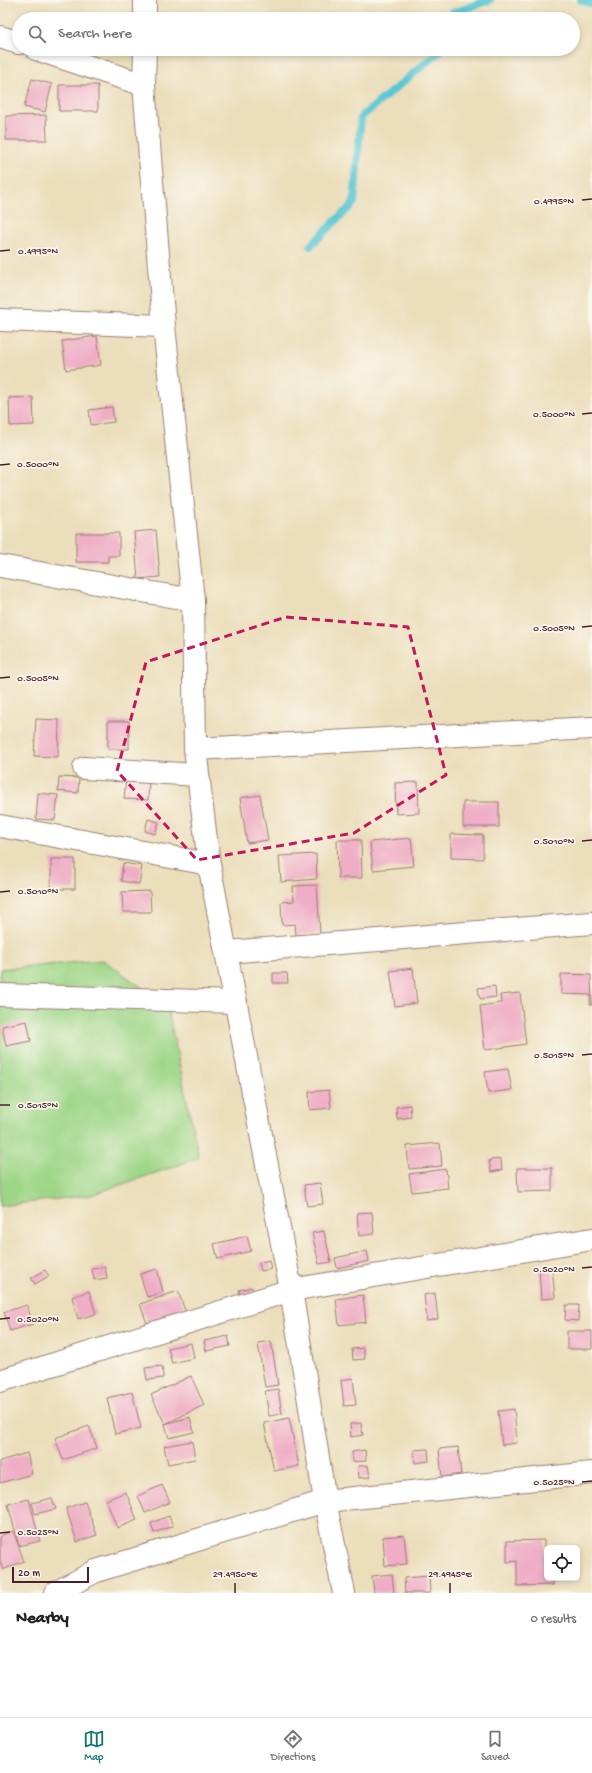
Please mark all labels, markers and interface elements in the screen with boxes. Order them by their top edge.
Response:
search box [12,12,580,56]
icon: search [26,23,48,45]
text: Search here [58,25,132,43]
text: 0.4995°N [534,196,574,208]
text: 0.4995°N [18,246,58,258]
text: 0.5000°N [533,409,576,421]
text: 0.5000°N [17,459,60,471]
text: 0.5005°N [533,623,575,635]
text: 0.5005°N [17,673,59,685]
text: 0.5010°N [534,836,575,848]
text: 0.5010°N [18,886,59,898]
text: 0.5015°N [534,1050,575,1062]
text: 0.5015°N [18,1100,59,1112]
text: 0.5020°N [533,1264,575,1276]
text: 0.5020°N [17,1314,59,1326]
text: 0.5025°N [534,1477,575,1489]
text: 0.5025°N [18,1527,59,1539]
map controls [544,1545,580,1581]
button: locate [544,1545,580,1581]
scale bar [12,1565,89,1584]
text: 20 m [18,1568,40,1580]
text: 29.4950°E [213,1569,258,1581]
text: 29.4945°E [428,1569,473,1581]
text: Nearby [16,1609,69,1629]
text: 0 results [530,1612,576,1627]
tab: Map [83,1728,105,1764]
tab: Directions [271,1728,315,1764]
tab: Saved [481,1728,509,1764]

